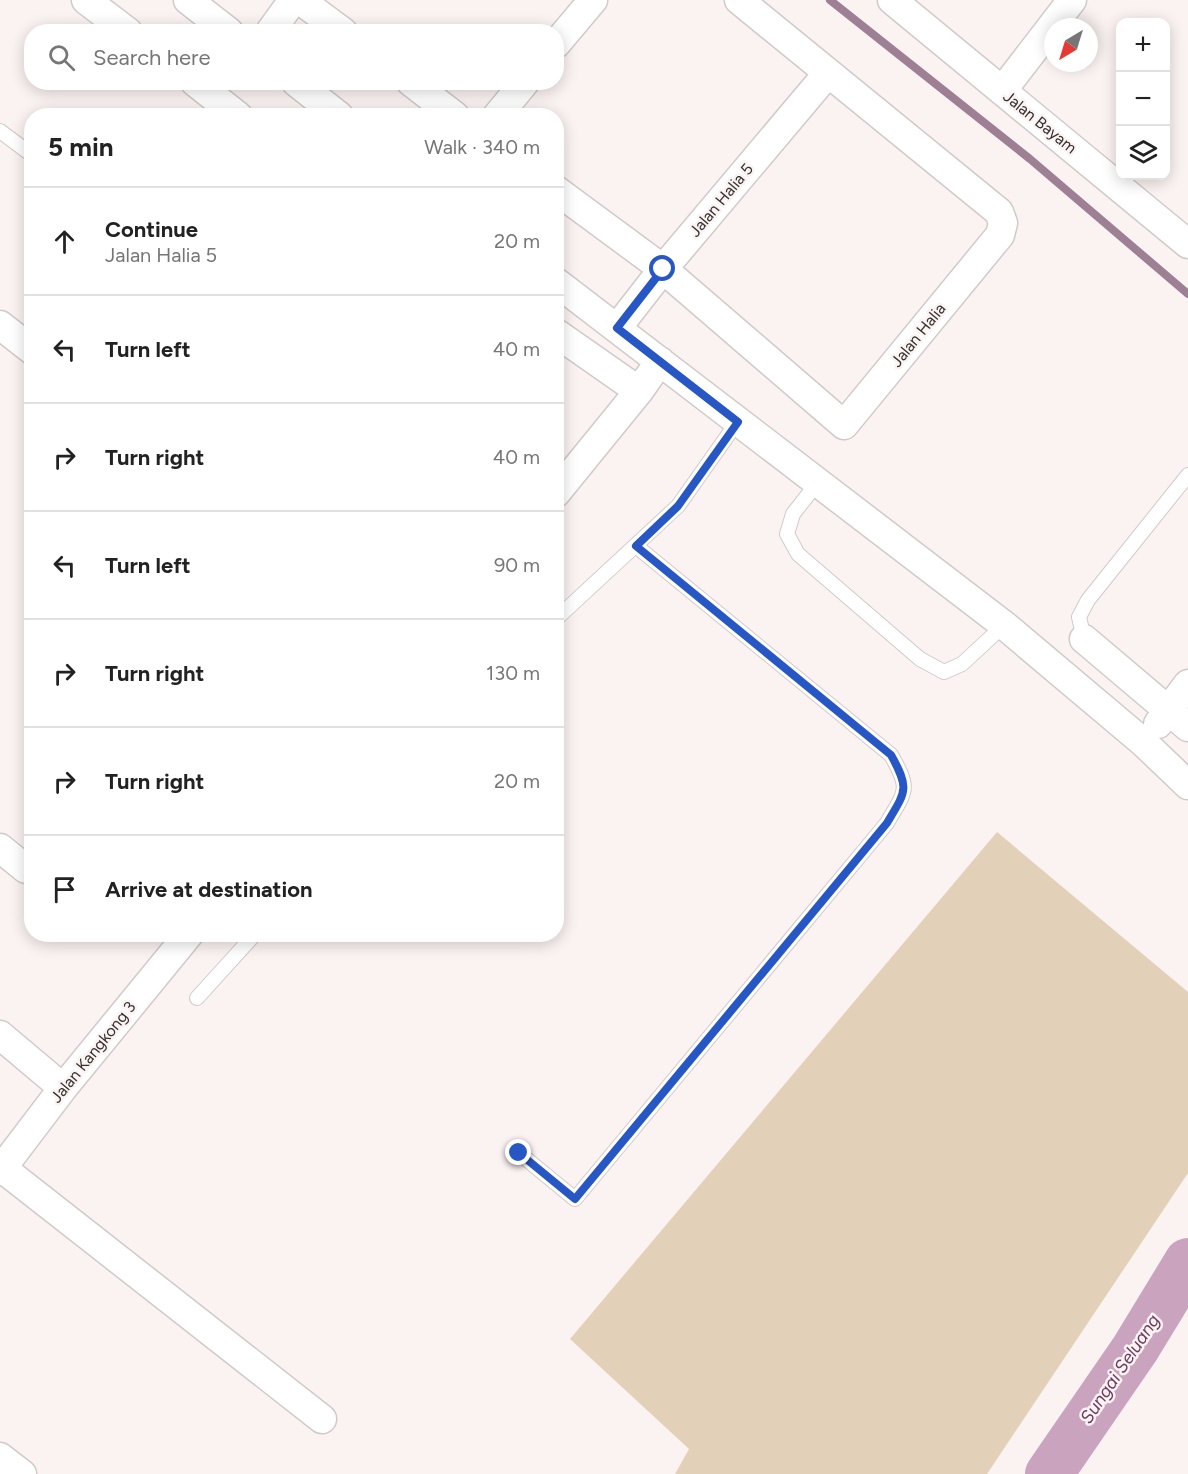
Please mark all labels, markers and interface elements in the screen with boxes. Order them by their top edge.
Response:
north arrow [1044,18,1098,72]
map controls [1116,18,1170,180]
button: + [1116,18,1170,72]
search box [24,24,564,90]
icon: search [45,41,78,74]
text: Search here [93,44,211,71]
button: − [1116,72,1170,126]
street label: Jalan Bayam [1000,87,1080,157]
button: layers [1116,126,1170,180]
text: 5 min [48,131,114,163]
text: Walk · 340 m [424,135,540,159]
street label: Jalan Halia 5 [685,160,757,240]
text: Continue [105,216,198,243]
icon: ahead [48,225,81,258]
text: 20 m [494,229,540,253]
text: Jalan Halia 5 [105,243,217,267]
route start [649,255,675,281]
street label: Jalan Halia [887,299,949,371]
icon: left [48,333,81,366]
text: Turn left [105,336,191,363]
text: 40 m [493,337,540,361]
icon: right [48,441,81,474]
text: Turn right [105,444,204,471]
text: 40 m [493,445,540,469]
icon: left [48,549,81,582]
text: Turn left [105,552,191,579]
text: 90 m [494,553,540,577]
icon: right [48,657,81,690]
text: Turn right [105,660,204,687]
text: 130 m [486,661,540,685]
icon: right [48,765,81,798]
text: Turn right [105,768,204,795]
text: 20 m [494,769,540,793]
icon: arrive [48,873,81,906]
text: Arrive at destination [105,876,313,903]
street label: Jalan Kangkong 3 [46,997,140,1107]
route end [505,1139,531,1165]
water label: Sungai Seluang [1075,1310,1165,1428]

